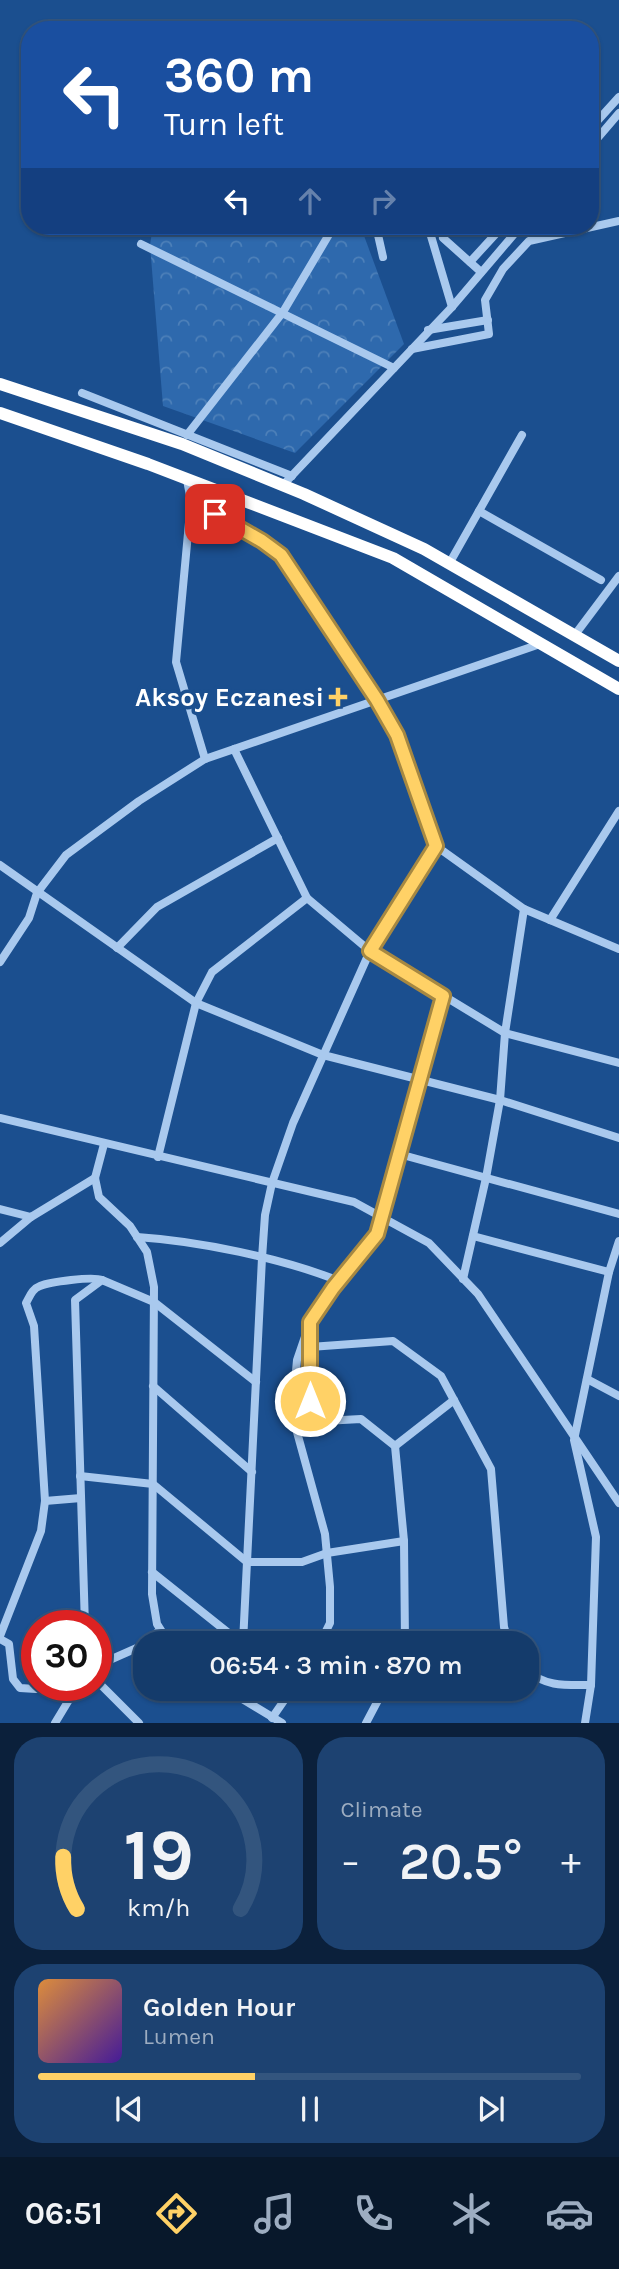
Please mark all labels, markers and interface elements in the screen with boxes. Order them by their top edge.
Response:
text: 360 m [164,47,314,104]
icon: left [49,49,140,140]
text: Turn left [164,106,284,143]
icon: left [218,182,256,220]
icon: ahead [291,182,329,220]
icon: right [364,182,402,220]
pin [185,484,245,544]
icon: arrive [196,495,234,533]
place label: Aksoy Eczanesi [135,682,324,713]
marker: Aksoy Eczanesi [330,689,346,705]
position arrow [273,1364,347,1438]
speed limit sign: 30 [21,1610,112,1701]
text: 06:54 · 3 min · 870 m [209,1650,463,1681]
text: Climate [341,1796,423,1823]
text: 19 [123,1813,193,1898]
text: 20.5° [399,1831,523,1892]
text: − [341,1839,360,1884]
text: + [561,1839,581,1884]
text: km/h [127,1893,190,1922]
text: Golden Hour [143,1992,295,2023]
text: Lumen [143,2023,215,2050]
icon: previous [110,2090,148,2128]
icon: pause [291,2090,329,2128]
icon: next [472,2090,510,2128]
icon: directions [152,2189,201,2238]
icon: music [250,2189,299,2238]
icon: phone [349,2189,398,2238]
icon: climate [447,2189,496,2238]
icon: car [545,2189,594,2238]
text: 06:51 [25,2195,103,2232]

